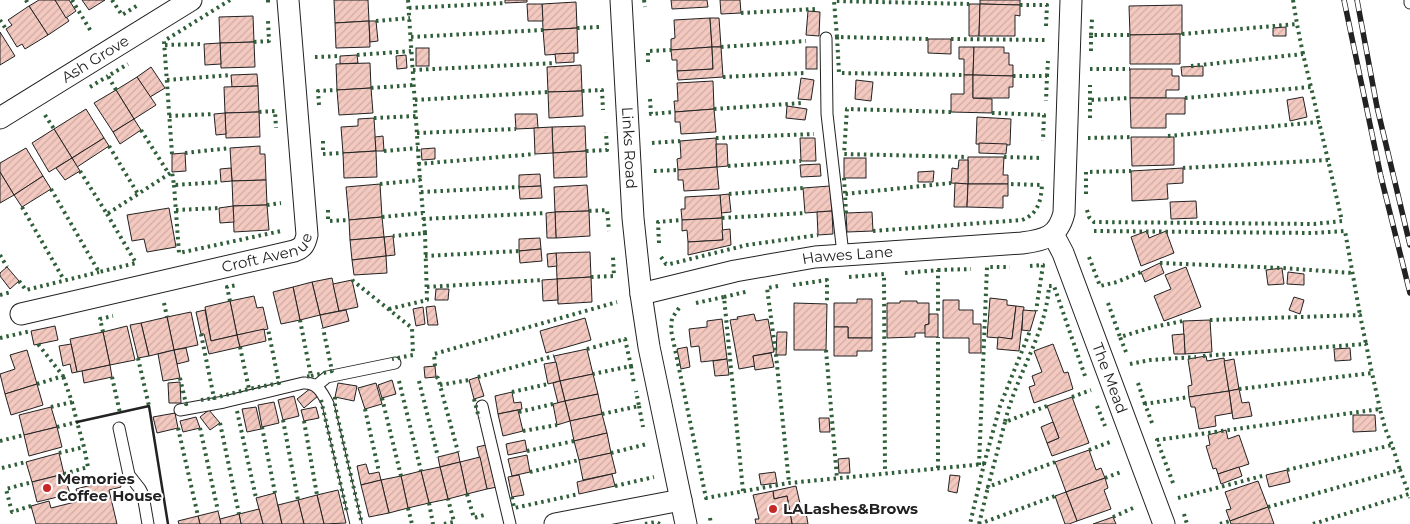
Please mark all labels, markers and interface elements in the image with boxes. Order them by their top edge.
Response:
street label: Ash Grove [58,31,132,87]
street label: Links Road [618,106,641,189]
street label: Croft Avenue [220,231,316,276]
street label: Hawes Lane [801,242,894,268]
street label: The Mead [1088,340,1132,416]
place label: Memories Coffee House [57,469,162,505]
marker: Memories Coffee House [41,482,53,494]
place label: LALashes&Brows [783,499,918,518]
marker: LALashes&Brows [767,503,779,515]

